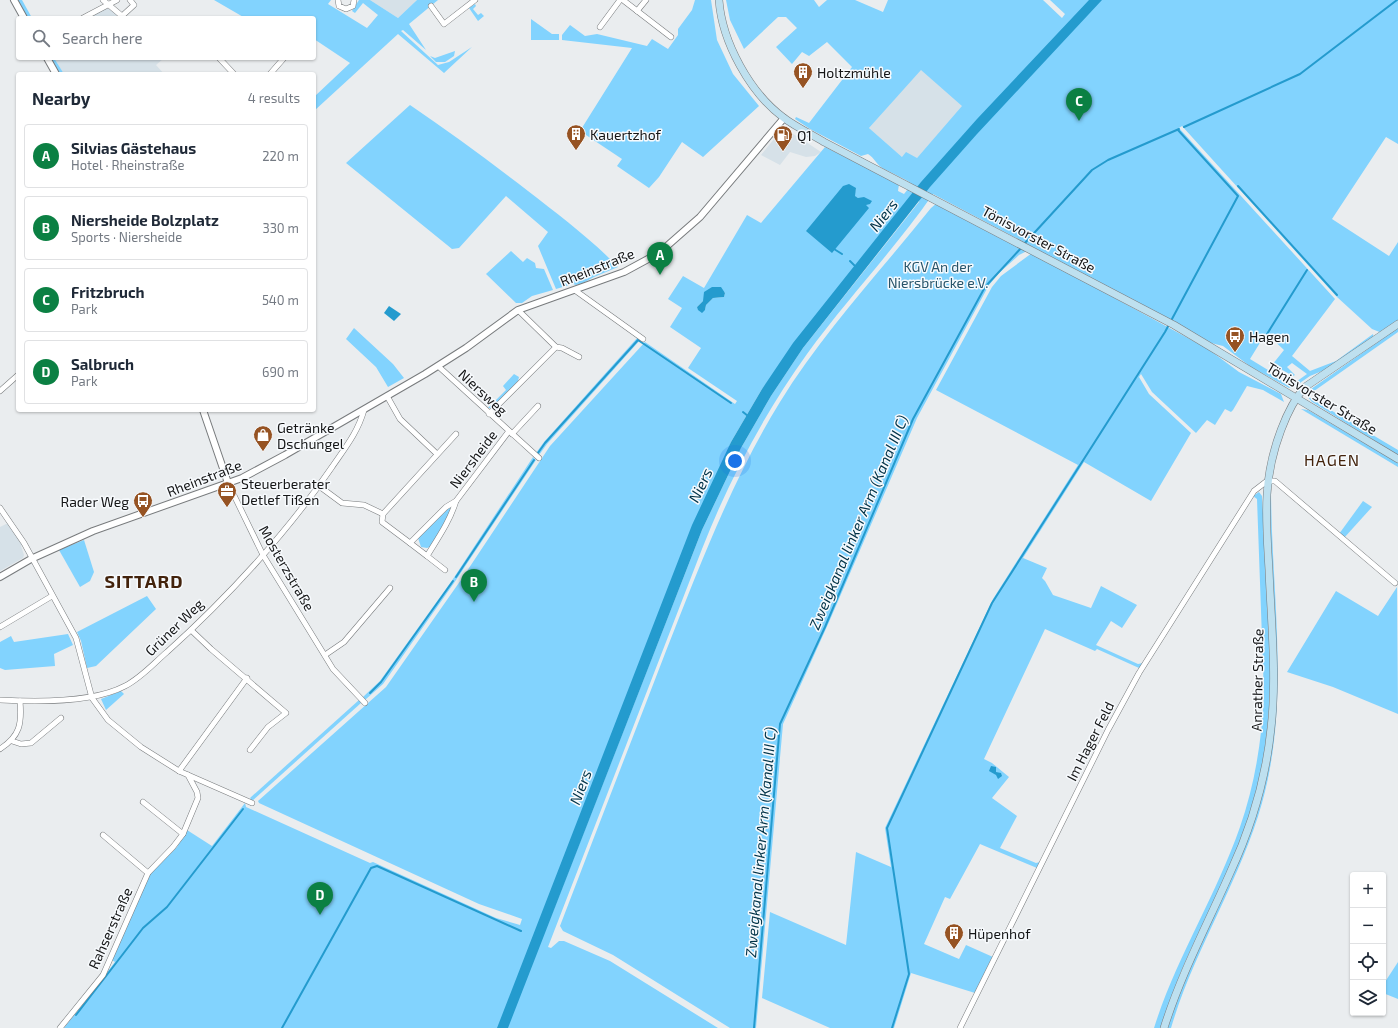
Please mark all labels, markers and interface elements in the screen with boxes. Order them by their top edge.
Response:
search box [16,16,316,60]
icon: search [30,27,52,49]
text: Search here [62,29,143,47]
building icon: Holtzmühle [792,61,814,89]
place label: Holtzmühle [817,64,891,81]
text: Nearby [32,88,90,108]
pin: C [1066,88,1092,121]
text: 4 results [248,90,300,106]
building icon: Kauertzhof [565,123,587,151]
fuel station icon: Q1 [772,124,794,152]
place label: Kauertzhof [590,126,662,143]
place label: Q1 [797,127,812,144]
text: Silvias Gästehaus [71,139,196,157]
text: A [42,148,50,164]
text: 220 m [262,148,299,164]
text: Hotel · Rheinstraße [71,157,184,173]
water label: Niers [865,195,901,235]
street label: Tönisvorster Straße [979,202,1099,276]
text: Niersheide Bolzplatz [71,211,219,229]
text: B [42,220,50,236]
text: 330 m [262,220,299,236]
text: Sports · Niersheide [71,229,182,245]
pin: A [647,242,673,275]
street label: Rheinstraße [557,244,637,290]
park label: KGV An der Niersbrücke e.V. [888,258,988,291]
text: Fritzbruch [71,283,145,301]
text: C [42,292,50,308]
text: 540 m [262,292,299,308]
text: Park [71,301,98,317]
bus stop icon: Hagen [1224,325,1246,353]
place label: Hagen [1249,328,1289,345]
text: Salbruch [71,355,134,373]
street label: Tönisvorster Straße [1264,358,1380,438]
text: D [42,364,50,380]
text: 690 m [262,364,299,380]
street label: Niersweg [455,365,511,419]
text: Park [71,373,98,389]
water label: Zweigkanal linker Arm (Kanal III C) [805,412,912,632]
place label: Getränke Dschungel [277,419,345,452]
shop icon: Getränke Dschungel [252,424,274,452]
street label: Niersheide [446,427,500,491]
district label: HAGEN [1304,450,1360,469]
your location [725,451,745,471]
street label: Rheinstraße [164,456,244,500]
water label: Niers [684,465,716,505]
place label: Steuerberater Detlef Tißen [241,475,330,508]
office icon: Steuerberater Detlef Tißen [216,480,238,508]
bus stop icon: Rader Weg [132,490,154,518]
place label: Rader Weg [61,493,129,510]
street label: Mosterzstraße [256,522,318,614]
pin: B [461,569,487,602]
district label: SITTARD [104,570,184,592]
street label: Grüner Weg [141,595,207,659]
street label: Anrather Straße [1248,628,1266,732]
street label: Im Hager Feld [1063,698,1117,784]
water label: Zweigkanal linker Arm (Kanal III C) [741,725,779,958]
water label: Niers [565,767,595,807]
map controls [1350,872,1386,1016]
button: + [1350,872,1386,908]
pin: D [307,882,333,915]
street label: Rahserstraße [84,885,136,971]
button: − [1350,908,1386,944]
building icon: Hüpenhof [943,922,965,950]
place label: Hüpenhof [968,925,1031,942]
button: locate [1350,944,1386,980]
button: layers [1350,980,1386,1016]

